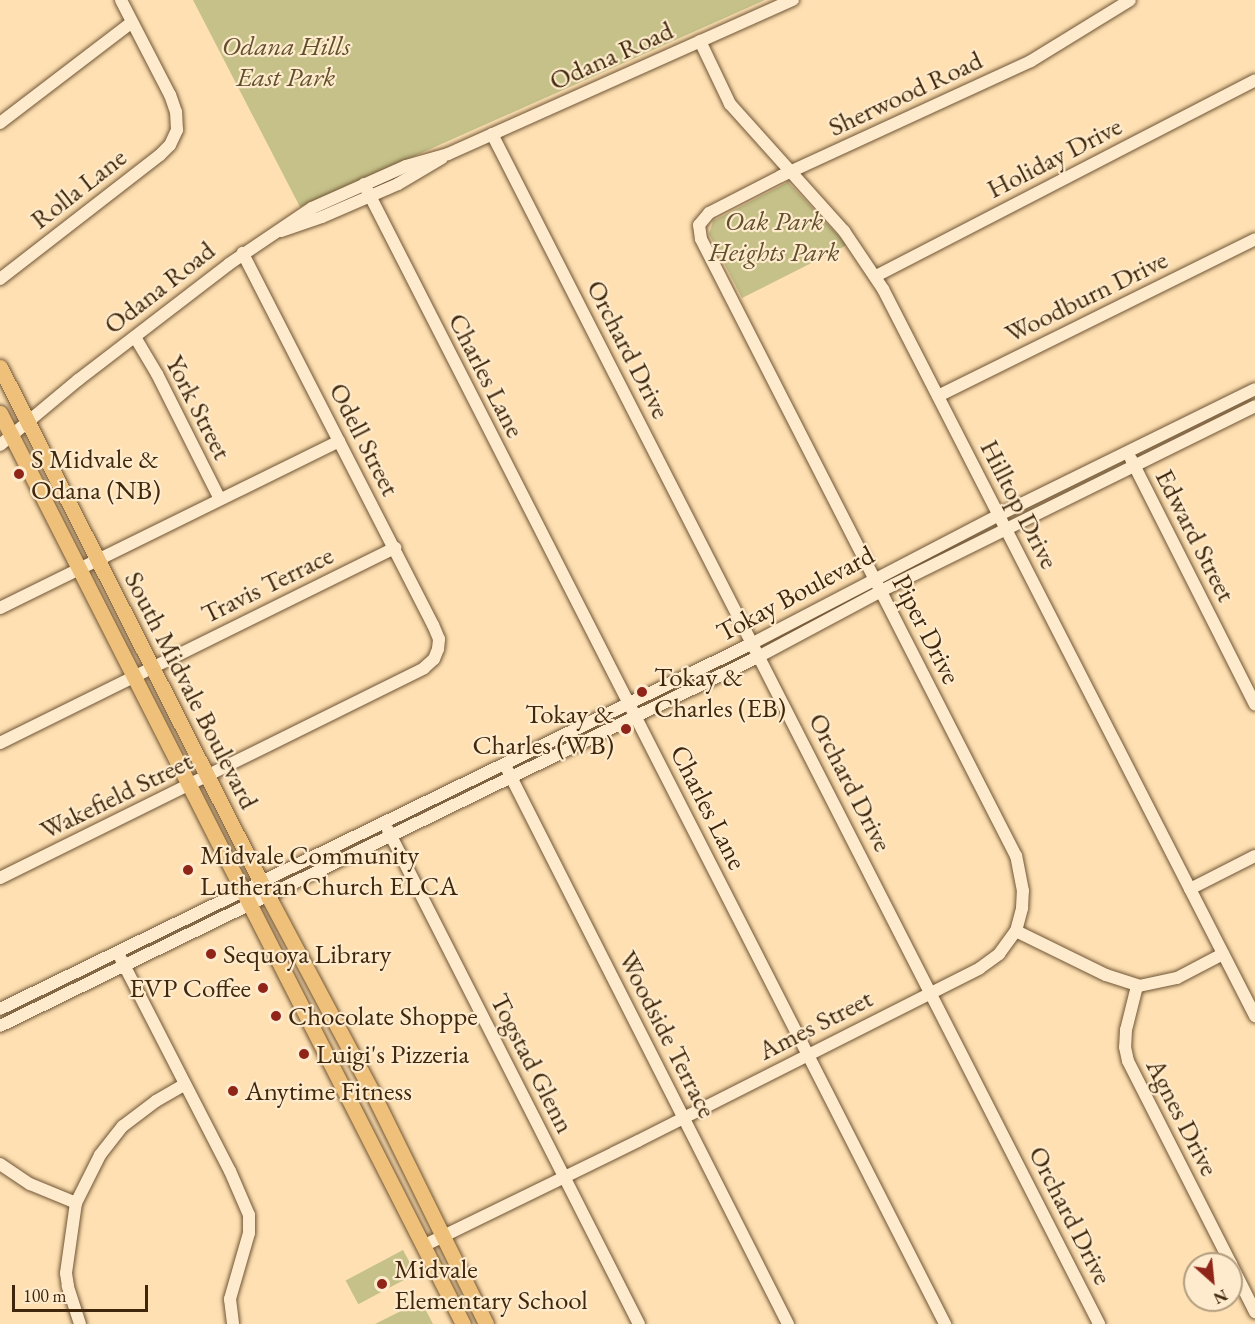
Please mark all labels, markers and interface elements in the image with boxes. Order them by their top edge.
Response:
street label: Odana Road [544,13,678,97]
park label: Odana Hills East Park [222,29,350,92]
street label: Sherwood Road [823,43,987,143]
street label: Holiday Drive [981,109,1127,205]
street label: Rolla Lane [24,141,132,235]
park label: Oak Park Heights Park [708,204,840,267]
street label: Odana Road [97,234,221,340]
street label: Woodburn Drive [999,243,1173,349]
street label: Orchard Drive [580,274,678,424]
street label: Charles Lane [442,307,532,443]
street label: York Street [159,349,239,465]
street label: Odell Street [323,377,407,501]
street label: Hilltop Drive [974,434,1066,574]
place label: S Midvale & Odana (NB) [31,442,161,505]
street label: Edward Street [1149,463,1243,607]
marker: S Midvale & Odana (NB) [12,467,26,481]
street label: Travis Terrace [196,538,338,630]
street label: Tokay Boulevard [711,538,879,648]
street label: South Midvale Boulevard [118,566,266,814]
street label: Piper Drive [886,569,968,689]
place label: Tokay & Charles (EB) [654,660,786,723]
marker: Tokay & Charles (EB) [635,685,649,699]
place label: Tokay & Charles (WB) [472,697,614,760]
street label: Orchard Drive [802,707,900,857]
marker: Tokay & Charles (WB) [619,722,633,736]
street label: Charles Lane [664,739,754,875]
street label: Wakefield Street [35,744,197,846]
place label: Midvale Community Lutheran Church ELCA [200,838,458,901]
marker: Midvale Community Lutheran Church ELCA [181,863,195,877]
place label: Sequoya Library [223,938,391,970]
street label: Woodside Terrace [612,945,724,1123]
marker: Sequoya Library [204,947,218,961]
place label: EVP Coffee [129,972,251,1004]
marker: EVP Coffee [256,981,270,995]
street label: Ames Street [753,981,877,1067]
street label: Togstad Glenn [484,988,582,1138]
place label: Chocolate Shoppe [288,1000,478,1032]
marker: Chocolate Shoppe [269,1009,283,1023]
place label: Luigi's Pizzeria [316,1038,469,1070]
marker: Luigi's Pizzeria [297,1047,311,1061]
street label: Agnes Drive [1140,1053,1226,1181]
place label: Anytime Fitness [245,1075,412,1107]
marker: Anytime Fitness [226,1084,240,1098]
street label: Orchard Drive [1022,1140,1120,1290]
place label: Midvale Elementary School [394,1252,588,1315]
north arrow [1183,1252,1243,1312]
scale bar [15,1273,152,1311]
marker: Midvale Elementary School [375,1277,389,1291]
text: 100 m [23,1284,67,1307]
text: N [1210,1284,1231,1309]

